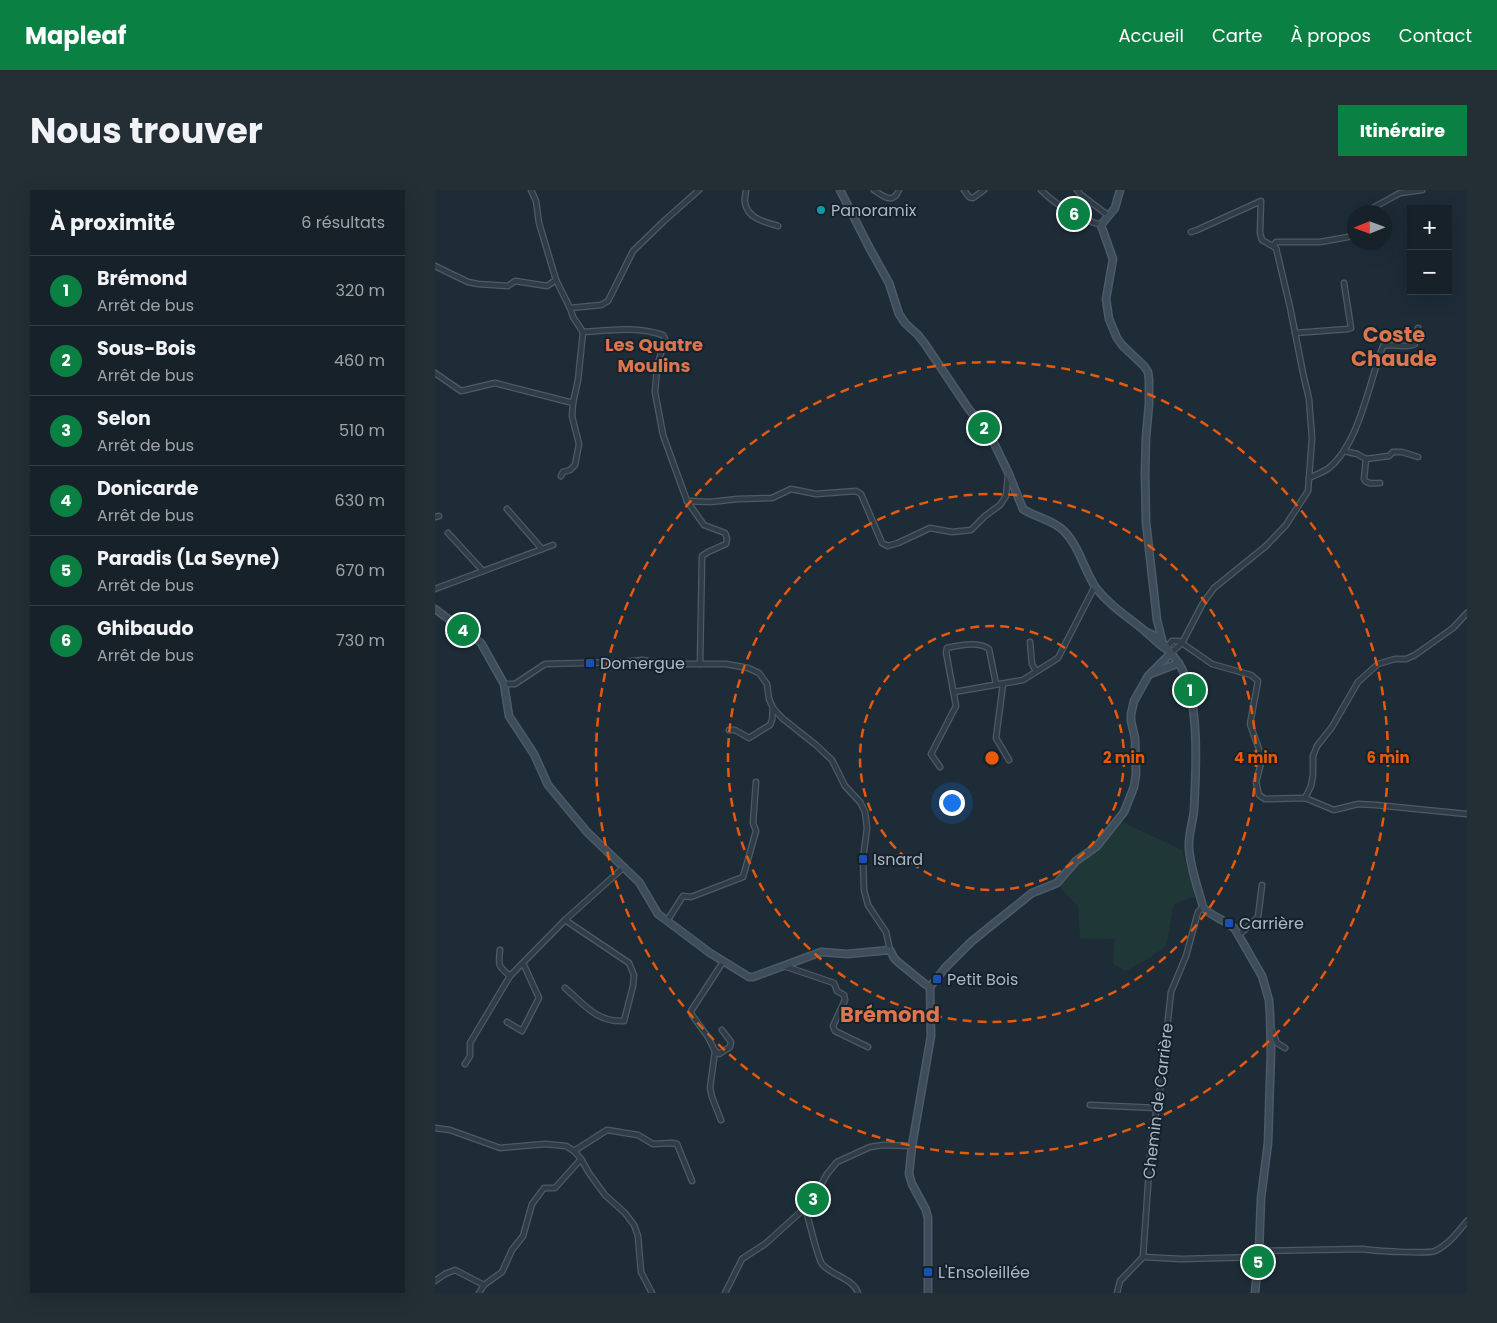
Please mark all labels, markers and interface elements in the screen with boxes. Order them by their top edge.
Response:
text: Mapleaf [25,19,126,52]
text: Accueil [1118,23,1184,48]
text: Carte [1212,23,1262,48]
text: À propos [1290,23,1371,48]
text: Contact [1399,23,1472,48]
button: Itinéraire [1338,105,1467,156]
text: Nous trouver [30,106,263,155]
pin: 6 [1058,195,1090,233]
place label: Panoramix [831,199,917,222]
marker: Panoramix [815,204,827,216]
north arrow [1347,205,1392,250]
map controls [1407,205,1452,295]
button: + [1407,205,1452,250]
text: À proximité [50,208,175,237]
text: 6 résultats [301,211,385,234]
button: − [1407,250,1452,295]
text: Brémond [97,265,187,292]
text: 1 [63,279,69,302]
text: 320 m [336,279,385,302]
text: Arrêt de bus [97,294,194,317]
district label: Coste Chaude [1351,320,1437,373]
district label: Les Quatre Moulins [605,332,703,378]
text: Sous-Bois [97,335,196,362]
text: 2 [61,349,71,372]
text: 460 m [334,349,385,372]
text: Arrêt de bus [97,364,194,387]
text: Selon [97,405,151,432]
pin: 2 [968,409,1000,447]
text: 3 [61,419,71,442]
text: 510 m [339,419,385,442]
text: Arrêt de bus [97,434,194,457]
text: Donicarde [97,475,198,502]
text: 4 [61,489,71,512]
text: 630 m [335,489,385,512]
text: Arrêt de bus [97,504,194,527]
text: Paradis (La Seyne) [97,545,280,572]
text: 5 [61,559,71,582]
text: 670 m [335,559,385,582]
text: Arrêt de bus [97,574,194,597]
pin: 4 [447,611,479,649]
text: Ghibaudo [97,615,194,642]
text: 6 [61,629,71,652]
text: 730 m [336,629,385,652]
text: Arrêt de bus [97,644,194,667]
place label: Domergue [600,652,685,675]
marker: Domergue [584,657,596,669]
pin: 1 [1174,671,1206,709]
text: 2 min [1103,747,1145,768]
text: 4 min [1234,747,1278,768]
text: 6 min [1366,747,1410,768]
centre of rings [983,749,1001,767]
your location [939,790,965,816]
place label: Isnard [873,848,923,871]
marker: Isnard [857,853,869,865]
place label: Carrière [1239,912,1304,935]
marker: Carrière [1223,917,1235,929]
place label: Petit Bois [947,968,1018,991]
marker: Petit Bois [931,973,943,985]
district label: Brémond [840,1000,940,1029]
street label: Chemin de Carrière [1137,1021,1179,1180]
pin: 3 [797,1180,829,1218]
pin: 5 [1242,1243,1274,1281]
place label: L'Ensoleillée [938,1261,1030,1284]
marker: L'Ensoleillée [922,1266,934,1278]

